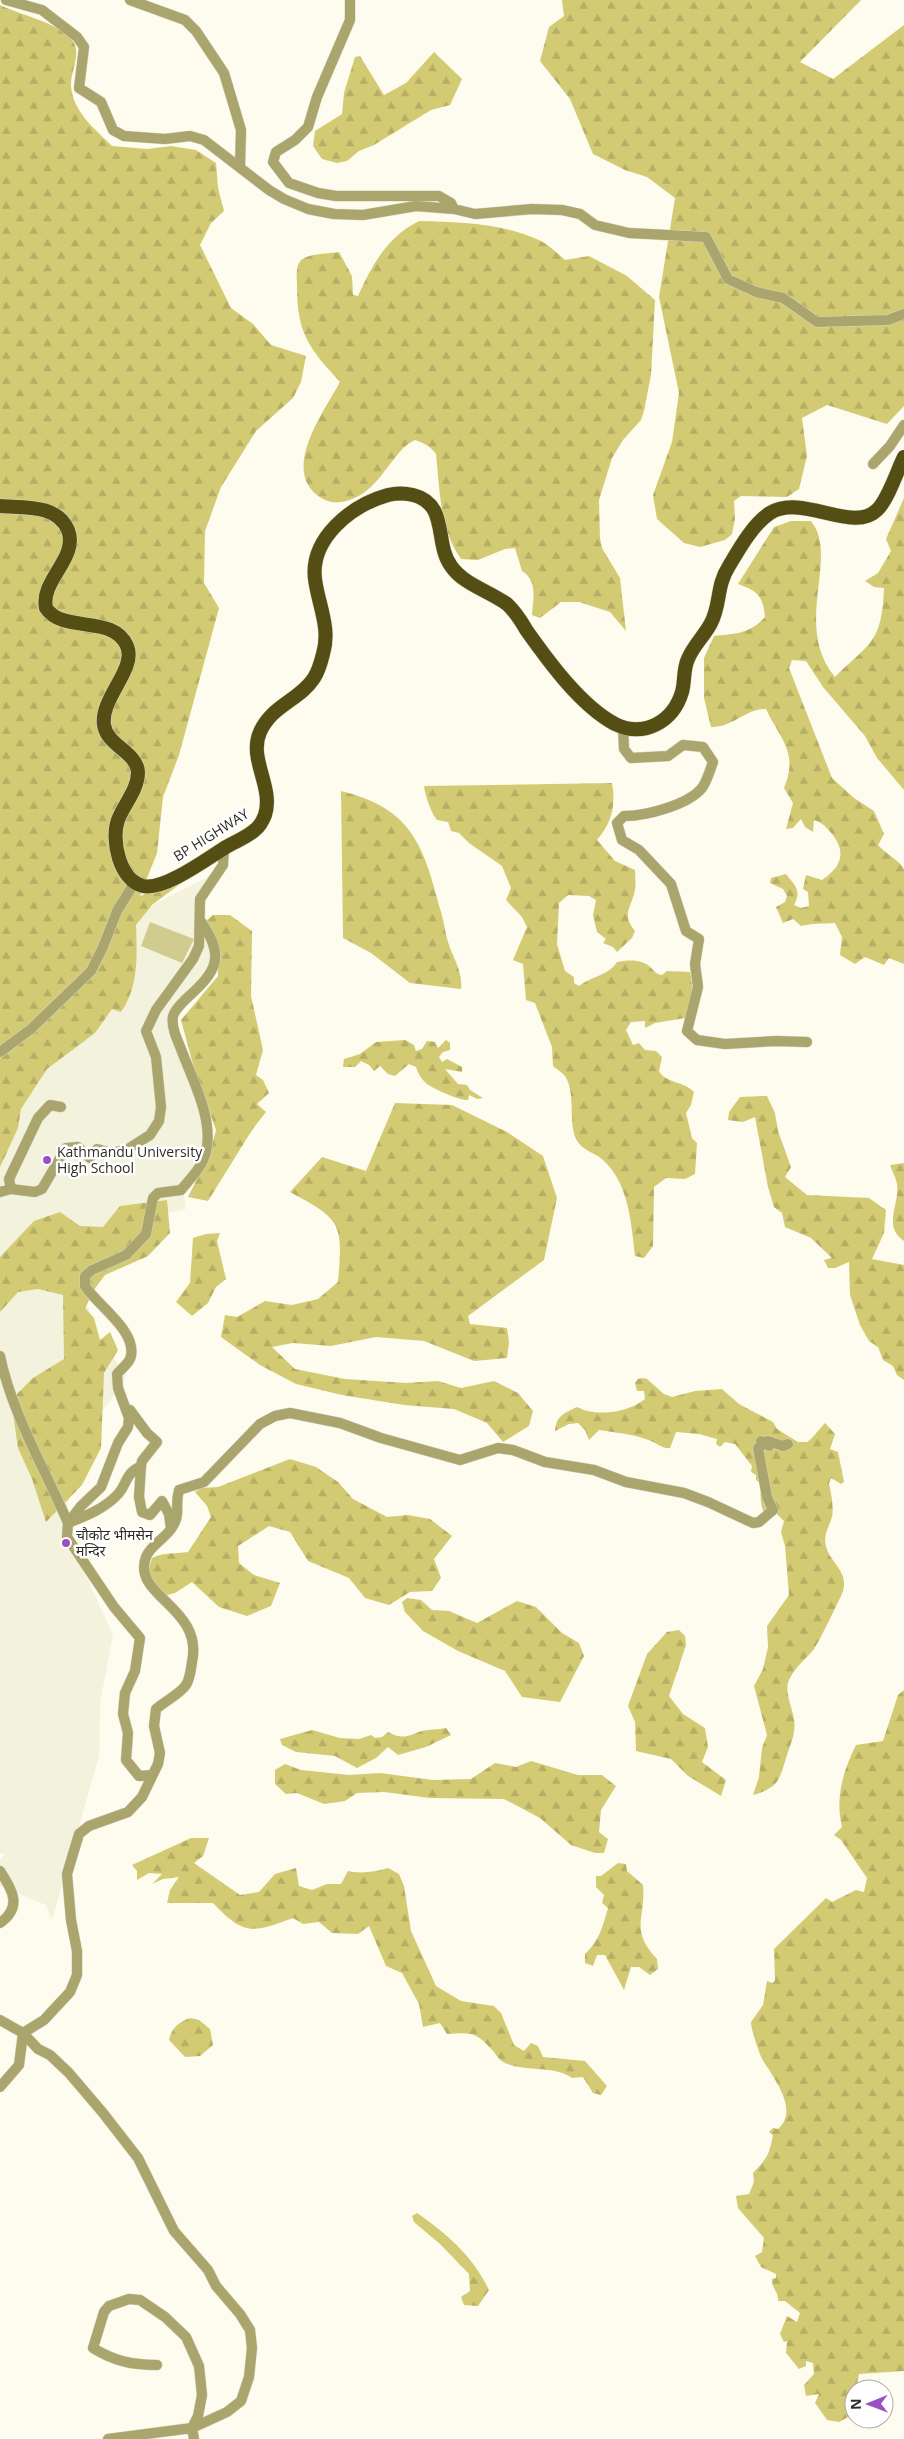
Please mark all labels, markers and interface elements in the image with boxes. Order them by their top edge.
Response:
street label: BP HIGHWAY [169,804,252,865]
place label: Kathmandu University High School [57,1142,203,1177]
marker: Kathmandu University High School [41,1154,53,1166]
place label: चौकोट भीमसेन मन्दिर [76,1525,153,1560]
marker: चौकोट भीमसेन मन्दिर [60,1537,72,1549]
north arrow [844,2379,894,2429]
text: N [846,2398,865,2410]

